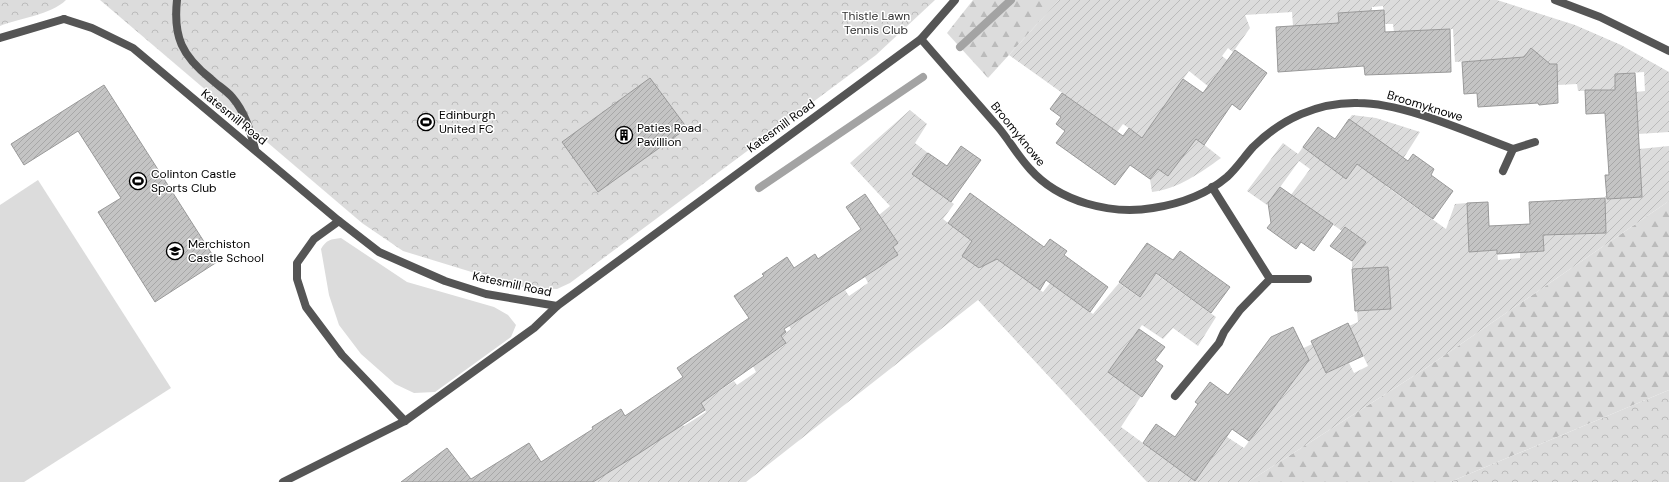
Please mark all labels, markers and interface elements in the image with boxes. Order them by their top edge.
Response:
park label: Thistle Lawn Tennis Club [842,8,910,38]
street label: Katesmill Road [198,85,270,149]
street label: Broomyknowe [1385,87,1465,125]
street label: Katesmill Road [744,96,818,156]
street label: Broomyknowe [987,98,1049,170]
place label: Edinburgh United FC [439,107,495,137]
sports icon: Edinburgh United FC [416,112,436,132]
place label: Paties Road Pavillion [637,120,702,150]
building icon: Paties Road Pavillion [614,125,634,145]
place label: Colinton Castle Sports Club [151,166,236,196]
sports icon: Colinton Castle Sports Club [128,171,148,191]
place label: Merchiston Castle School [188,236,264,266]
school or university icon: Merchiston Castle School [165,241,185,261]
street label: Katesmill Road [471,268,553,300]

